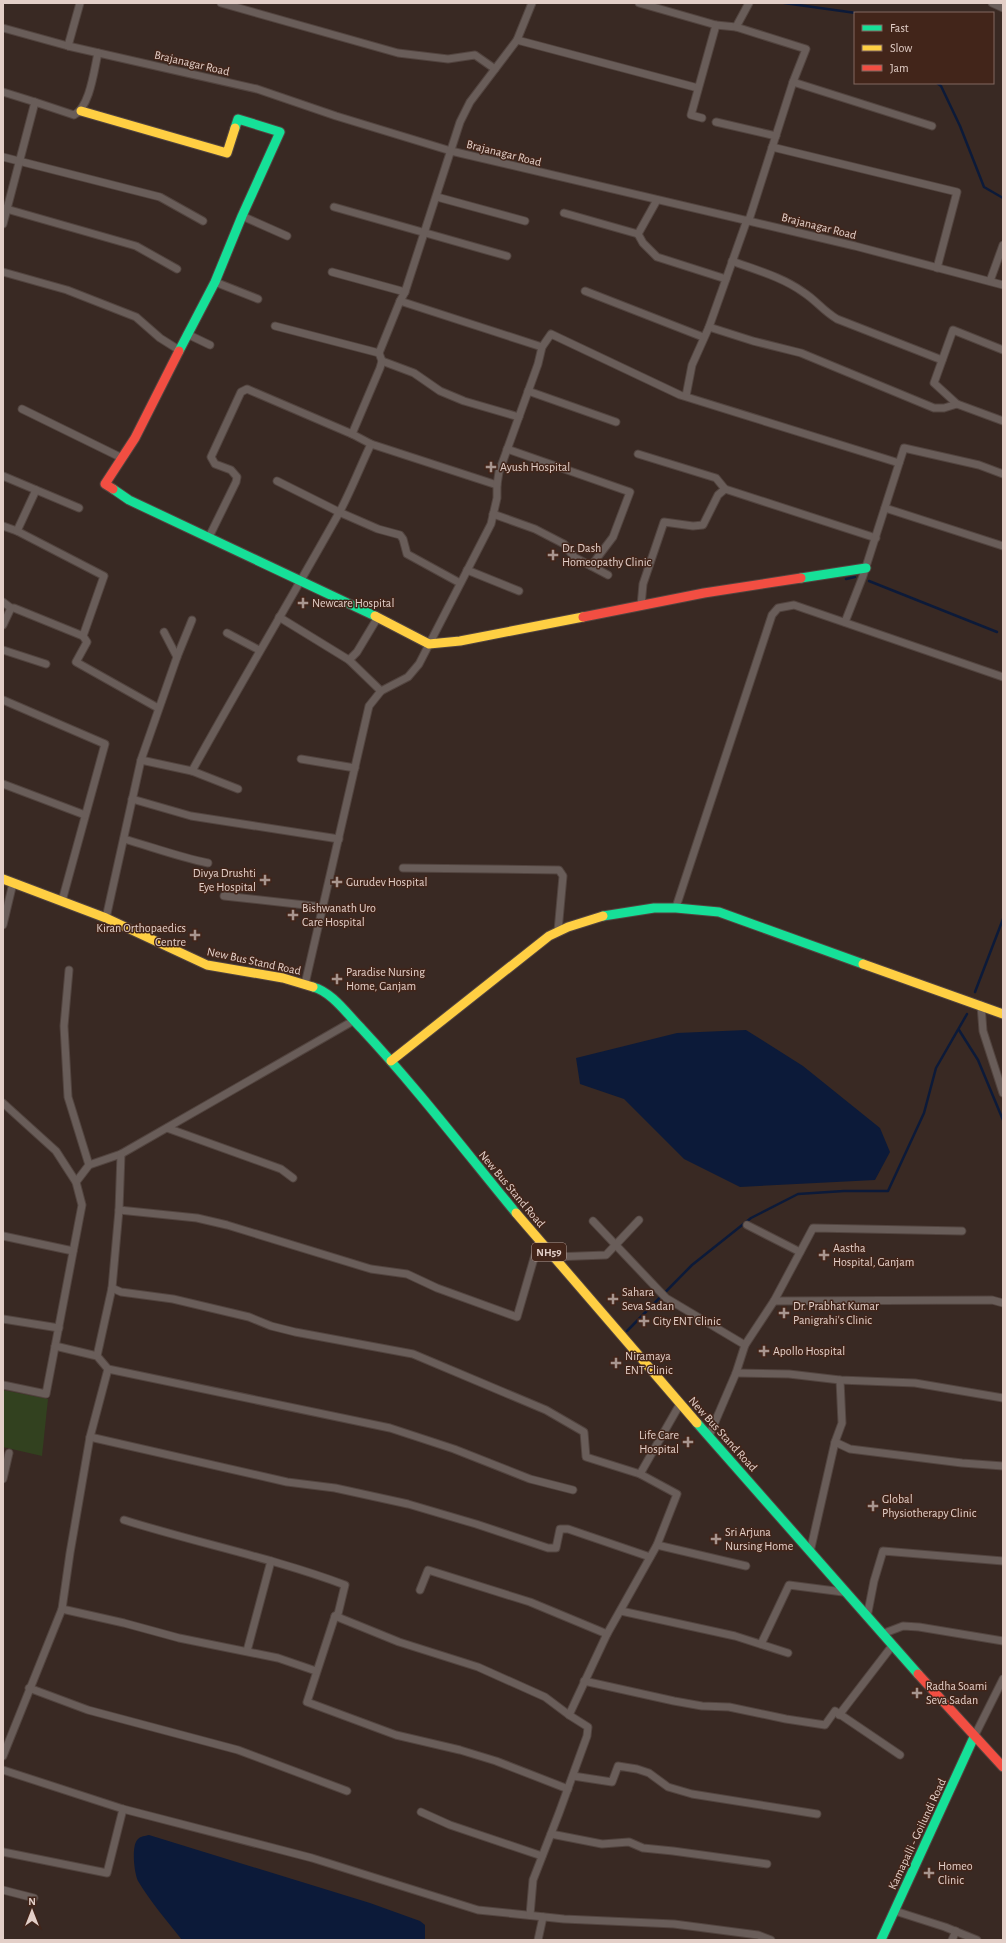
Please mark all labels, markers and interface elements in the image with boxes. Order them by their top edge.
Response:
legend [854,12,994,84]
text: Fast [890,22,909,34]
text: Slow [890,42,912,54]
street label: Brajanagar Road [153,49,231,78]
text: Jam [890,62,909,74]
street label: Brajanagar Road [465,138,543,169]
street label: Brajanagar Road [780,211,858,242]
marker: Ayush Hospital [485,461,497,473]
place label: Ayush Hospital [500,461,570,474]
place label: Dr. Dash Homeopathy Clinic [562,542,652,569]
marker: Dr. Dash Homeopathy Clinic [547,549,559,561]
marker: Newcare Hospital [297,597,309,609]
place label: Newcare Hospital [312,597,394,609]
place label: Divya Drushti Eye Hospital [193,867,256,894]
marker: Divya Drushti Eye Hospital [259,874,271,886]
marker: Gurudev Hospital [331,876,343,888]
place label: Gurudev Hospital [346,876,427,888]
place label: Bishwanath Uro Care Hospital [302,902,376,928]
marker: Bishwanath Uro Care Hospital [287,909,299,921]
place label: Kiran Orthopaedics Centre [96,922,186,948]
marker: Kiran Orthopaedics Centre [189,929,201,941]
street label: New Bus Stand Road [206,945,302,977]
place label: Paradise Nursing Home, Ganjam [346,966,425,993]
marker: Paradise Nursing Home, Ganjam [331,973,343,985]
street label: New Bus Stand Road [477,1148,547,1230]
place label: Aastha Hospital, Ganjam [833,1242,914,1269]
road number: NH59 [532,1243,566,1261]
marker: Aastha Hospital, Ganjam [818,1249,830,1261]
place label: Sahara Seva Sadan [622,1286,674,1312]
marker: Sahara Seva Sadan [607,1293,619,1305]
place label: Dr. Prabhat Kumar Panigrahi's Clinic [793,1300,879,1326]
marker: Dr. Prabhat Kumar Panigrahi's Clinic [778,1307,790,1319]
marker: City ENT Clinic [638,1315,650,1327]
place label: City ENT Clinic [653,1315,721,1328]
marker: Apollo Hospital [758,1345,770,1357]
place label: Apollo Hospital [773,1345,845,1357]
place label: Niramaya ENT Clinic [625,1350,673,1376]
marker: Niramaya ENT Clinic [610,1357,622,1369]
street label: New Bus Stand Road [687,1394,759,1474]
place label: Life Care Hospital [639,1429,679,1455]
marker: Life Care Hospital [682,1436,694,1448]
place label: Global Physiotherapy Clinic [882,1493,977,1520]
marker: Global Physiotherapy Clinic [867,1500,879,1512]
place label: Sri Arjuna Nursing Home [725,1526,793,1552]
marker: Sri Arjuna Nursing Home [710,1533,722,1545]
place label: Radha Soami Seva Sadan [926,1680,987,1706]
marker: Radha Soami Seva Sadan [911,1687,923,1699]
street label: Kamapalli - Goilundi Road [886,1777,948,1891]
place label: Homeo Clinic [938,1860,973,1886]
marker: Homeo Clinic [923,1867,935,1879]
north arrow [12,1891,52,1931]
text: N [28,1896,36,1907]

